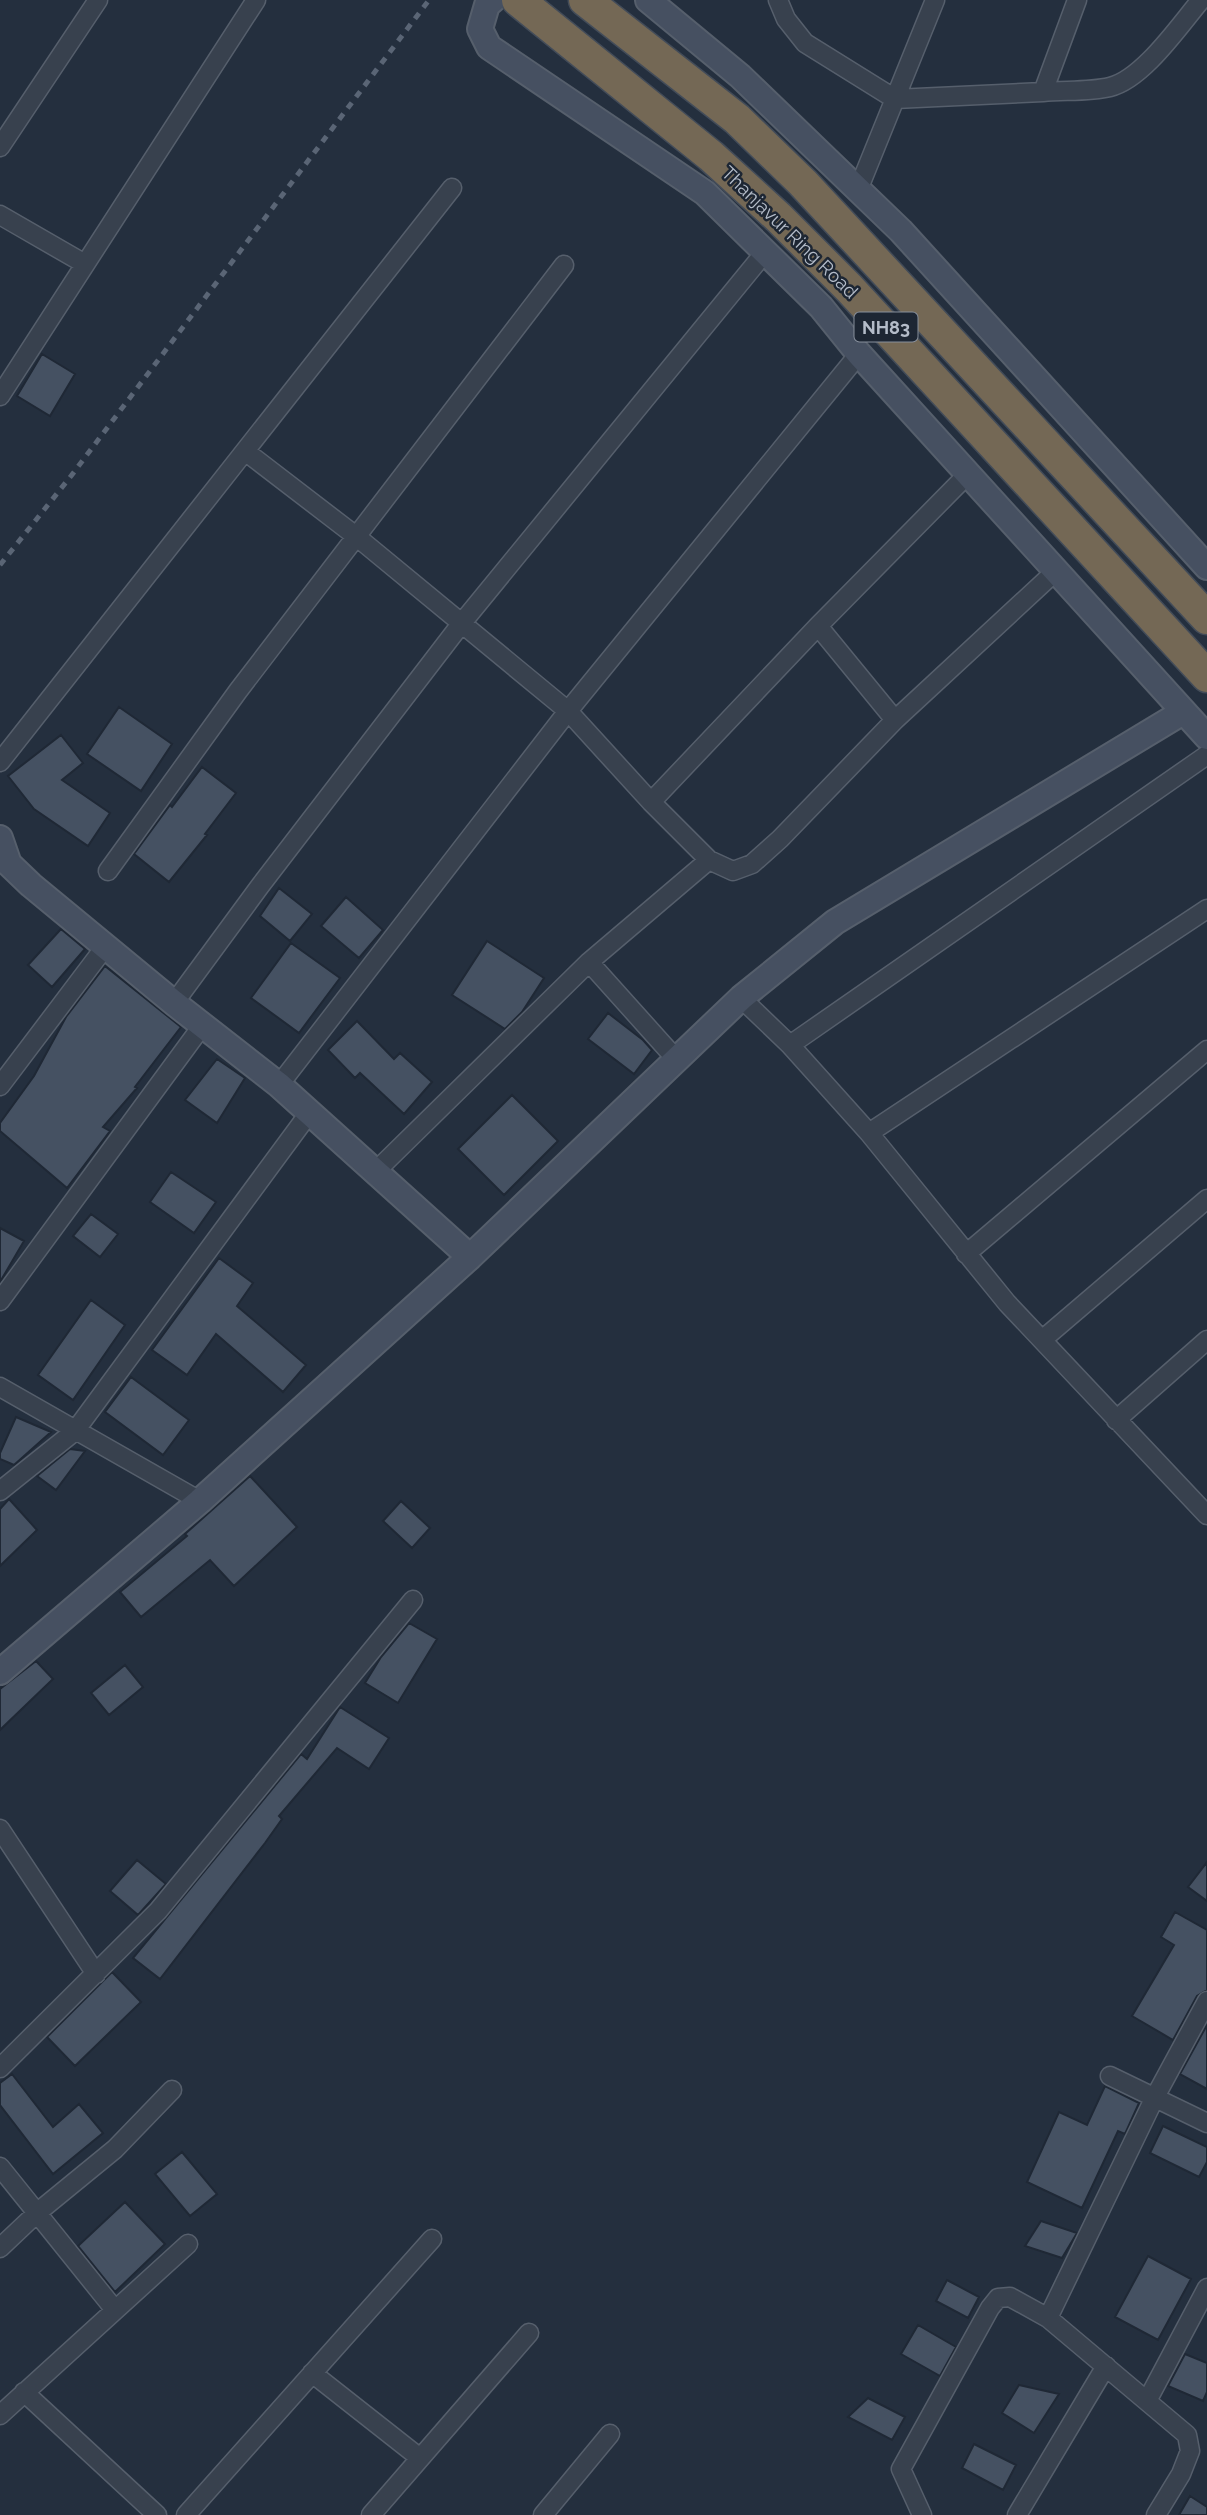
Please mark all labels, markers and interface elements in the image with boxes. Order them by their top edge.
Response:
street label: Thanjavur Ring Road [717,161,863,303]
road number: NH83 [854,312,917,342]

